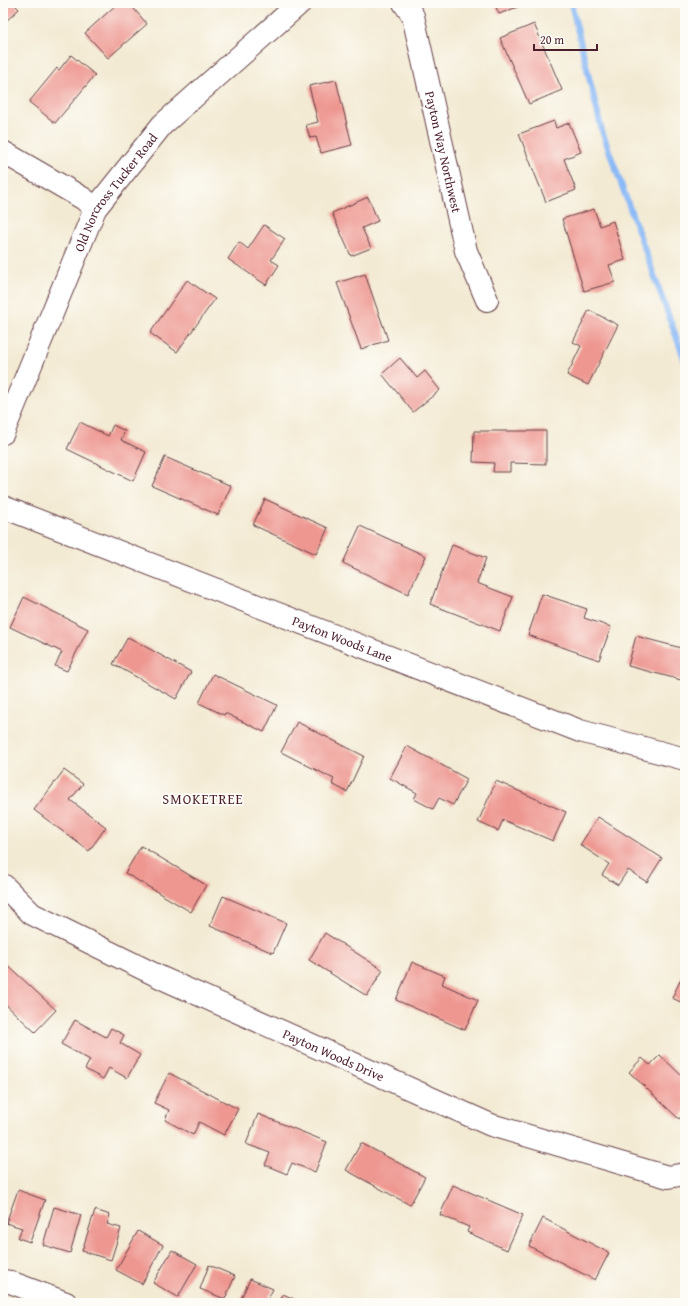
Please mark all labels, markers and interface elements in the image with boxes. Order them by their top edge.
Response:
scale bar [534,26,597,52]
text: 20 m [540,31,564,48]
street label: Payton Way Northwest [420,89,466,215]
street label: Old Norcross Tucker Road [69,129,162,255]
street label: Payton Woods Lane [289,611,395,667]
district label: SMOKETREE [162,789,244,809]
street label: Payton Woods Drive [280,1024,387,1086]

